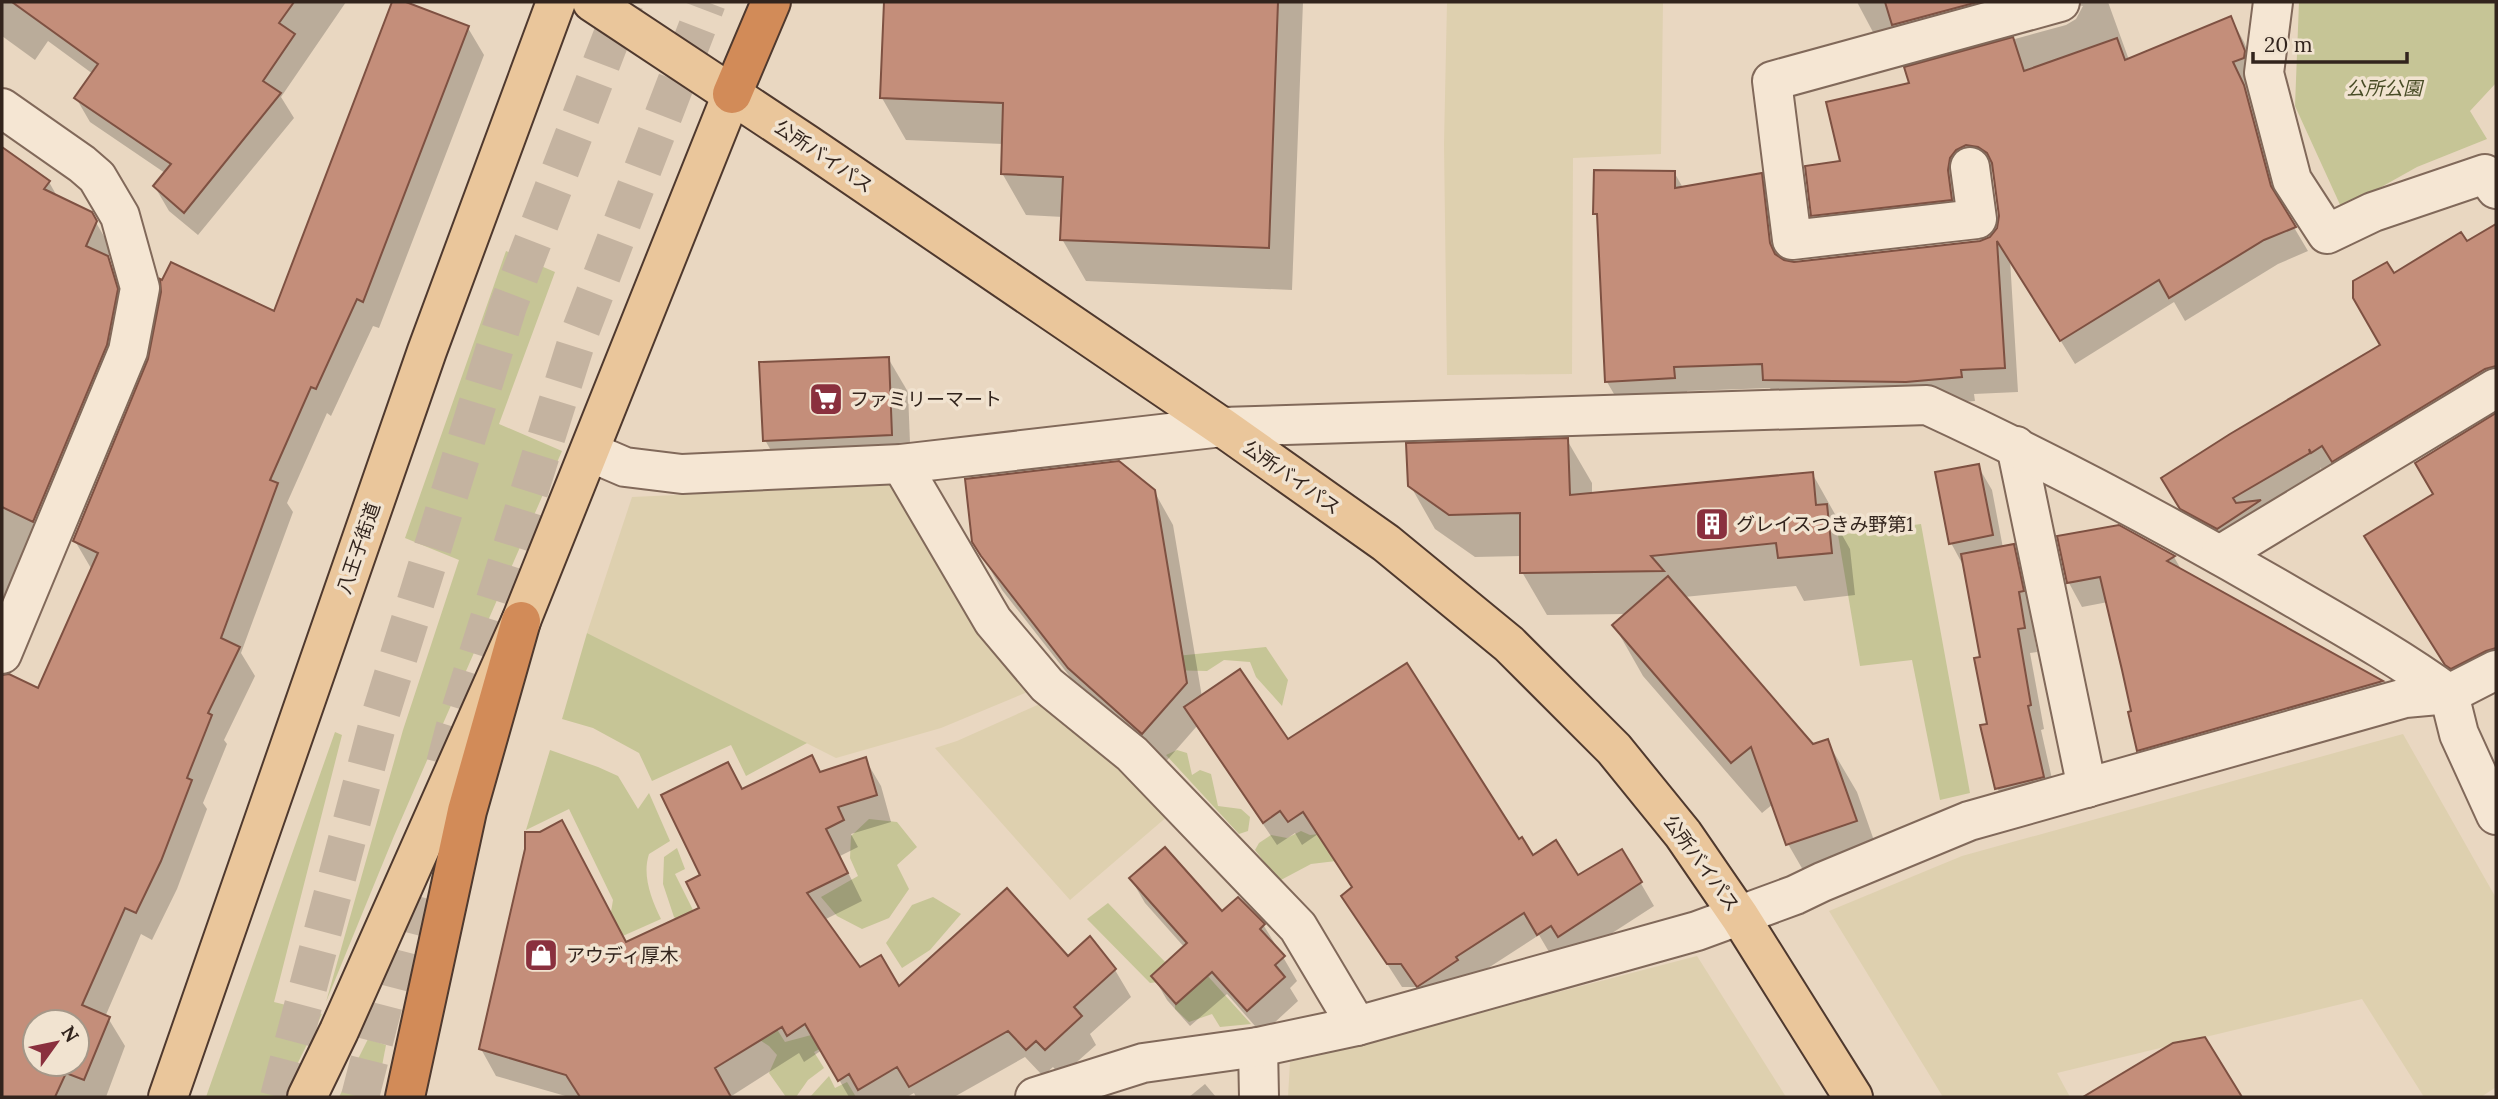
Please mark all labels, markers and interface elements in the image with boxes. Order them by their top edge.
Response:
scale bar [2253,21,2407,65]
text: 20 m [2264,31,2313,58]
park label: 公所公園 [2346,76,2425,100]
street label: 公所バイパス [770,114,878,198]
supermarket icon: ファミリーマート [807,380,845,418]
place label: ファミリーマート [850,387,1002,411]
street label: 公所バイパス [1239,435,1345,519]
street label: 八王子街道 [331,499,385,597]
building icon: グレイスつきみ野第1 [1693,505,1731,543]
place label: グレイスつきみ野第1 [1736,512,1913,536]
street label: 公所バイパス [1659,810,1745,916]
shop icon: アウディ厚木 [522,936,560,974]
place label: アウディ厚木 [566,943,679,967]
north arrow [21,1008,91,1078]
text: N [56,1021,84,1047]

